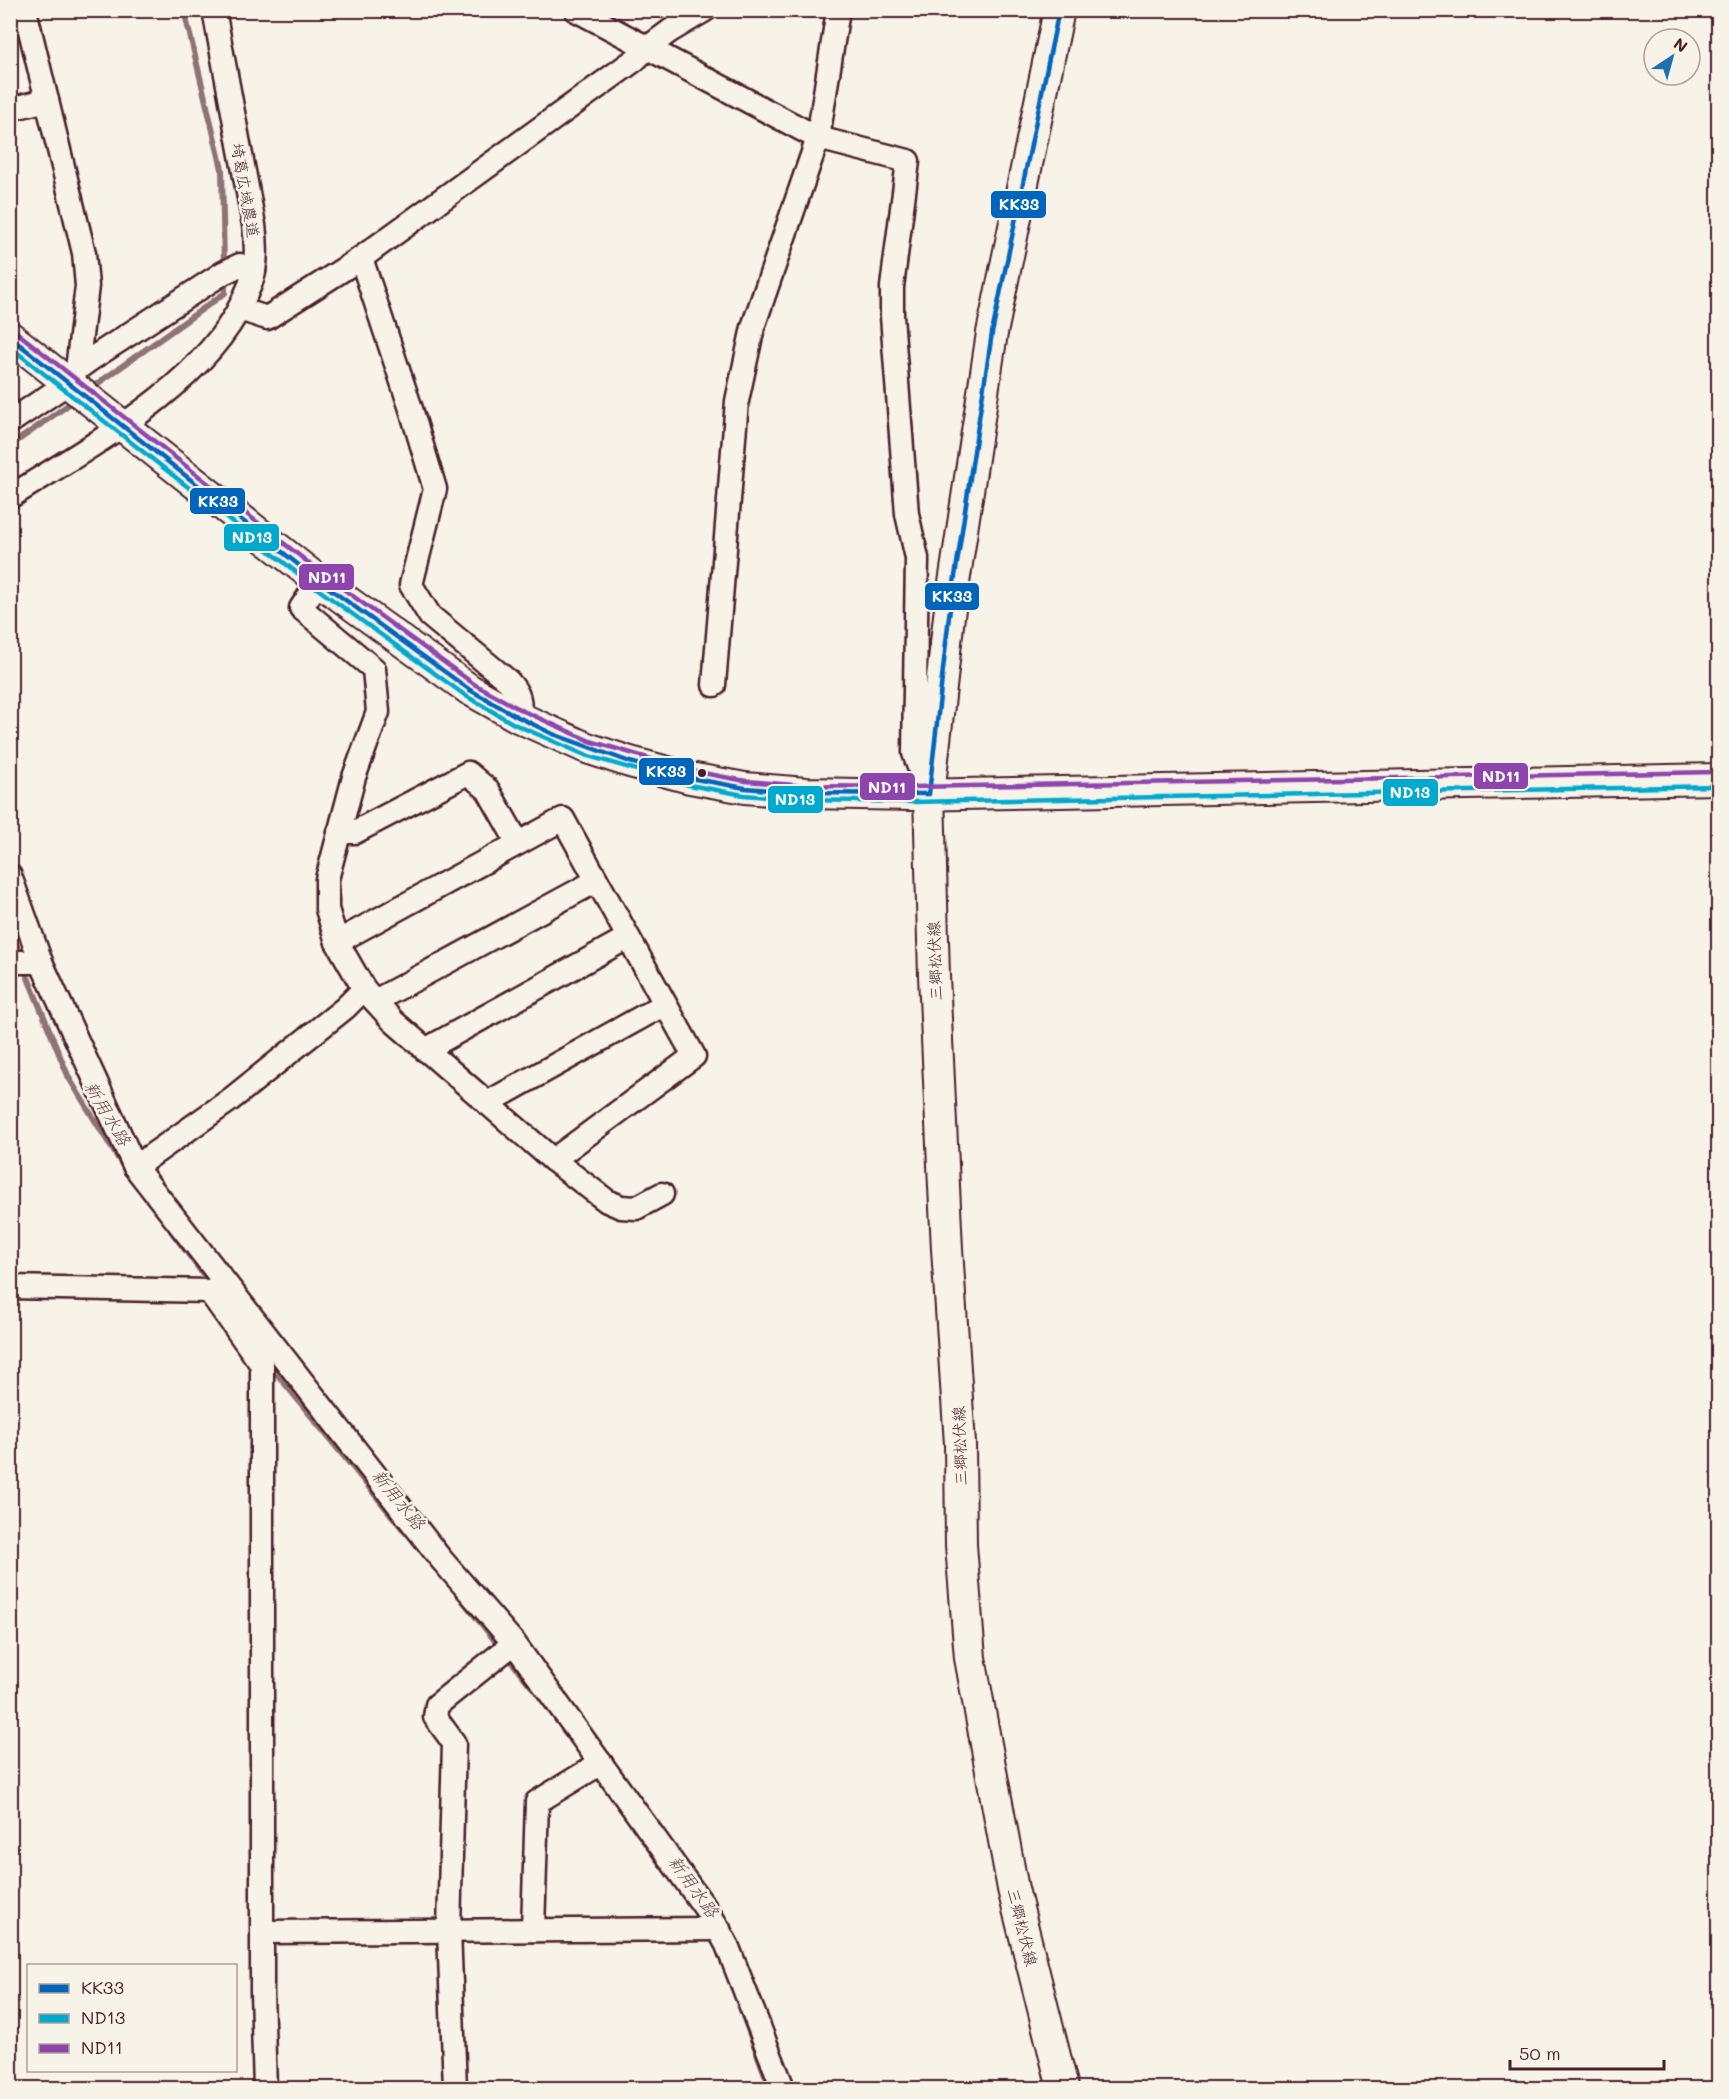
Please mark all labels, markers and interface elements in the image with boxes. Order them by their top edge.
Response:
north arrow [1642,27,1702,87]
text: N [1670,32,1692,57]
street label: 埼葛広域農道 [227,141,265,239]
line badge: KK33 [990,190,1047,219]
text: KK33 [999,193,1040,214]
line badge: KK33 [189,487,246,515]
text: KK33 [198,490,239,511]
line badge: ND13 [223,523,280,552]
text: ND13 [232,526,273,547]
line badge: ND11 [298,563,355,591]
text: ND11 [308,566,346,587]
line badge: KK33 [924,582,980,611]
text: KK33 [932,585,973,606]
line badge: KK33 [638,757,695,786]
text: KK33 [646,760,687,781]
line badge: ND11 [1473,762,1529,790]
text: ND11 [1482,765,1520,786]
unlabelled marker [696,767,708,779]
line badge: ND11 [859,772,916,801]
text: ND11 [868,776,906,797]
line badge: ND13 [1382,778,1439,807]
text: ND13 [1390,781,1431,802]
line badge: ND13 [767,785,824,814]
text: ND13 [775,788,816,809]
street label: 三郷松伏線 [922,921,946,1001]
water label: 新用水路 [79,1076,137,1151]
street label: 三郷松伏線 [947,1406,971,1486]
water label: 新用水路 [367,1463,432,1535]
water label: 新用水路 [663,1850,725,1923]
street label: 三郷松伏線 [1003,1886,1043,1968]
legend [27,1964,237,2072]
text: KK33 [81,1975,124,1999]
text: ND13 [81,2005,125,2029]
scale bar [1510,2033,1664,2071]
text: ND11 [81,2035,123,2059]
text: 50 m [1519,2041,1561,2065]

